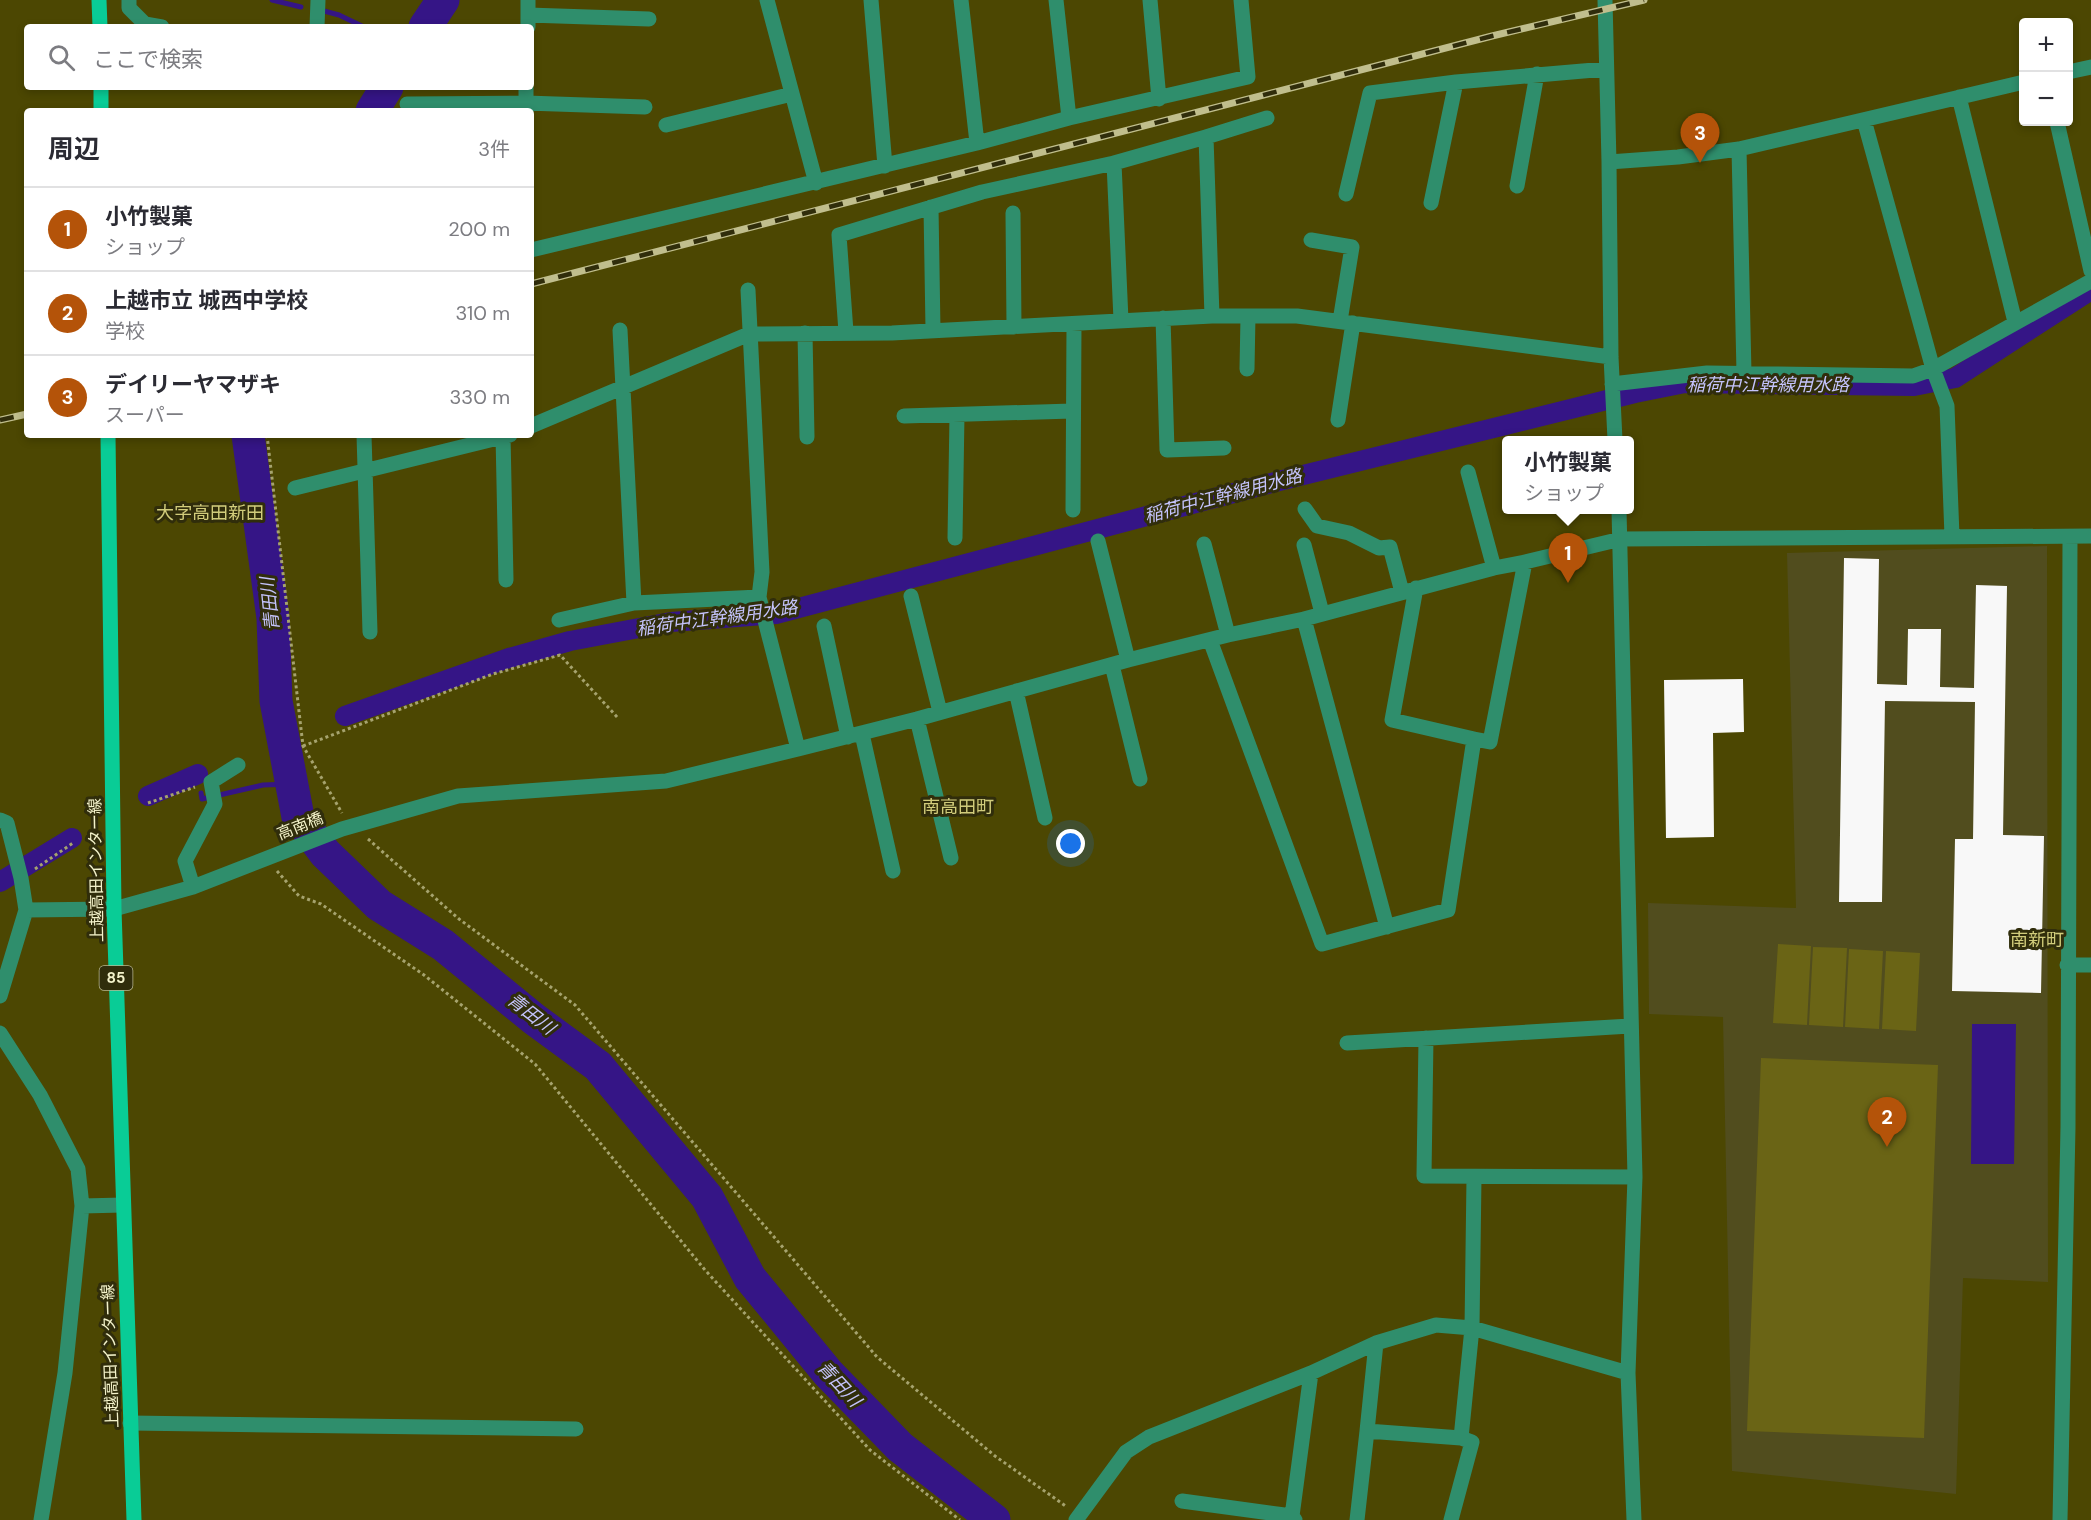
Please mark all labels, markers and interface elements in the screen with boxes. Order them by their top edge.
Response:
map controls [2019,18,2073,126]
button: + [2019,18,2073,72]
search box [24,24,534,90]
icon: search [45,41,78,74]
text: ここで検索 [93,45,203,74]
button: − [2019,72,2073,126]
pin: 3 [1680,114,1720,163]
text: 周辺 [48,132,100,166]
text: 3件 [478,136,510,162]
text: 小竹製菓 [105,202,193,231]
text: 1 [64,216,71,242]
text: 200 m [448,216,510,242]
text: ショップ [105,234,185,260]
text: 上越市立 城西中学校 [105,286,308,315]
text: 2 [62,300,73,326]
text: 310 m [455,300,510,326]
text: 学校 [105,318,145,344]
text: デイリーヤマザキ [105,370,281,399]
water label: 稲荷中江幹線用水路 [1687,373,1851,397]
text: 3 [61,384,74,410]
text: 330 m [450,384,510,410]
text: スーパー [105,402,185,428]
popup [1502,436,1634,514]
text: 小竹製菓 [1524,448,1612,477]
water label: 稲荷中江幹線用水路 [1142,463,1306,529]
text: ショップ [1524,480,1604,506]
district label: 大字高田新田 [156,501,264,525]
pin: 1 [1548,534,1588,583]
water label: 青田川 [255,574,285,632]
water label: 稲荷中江幹線用水路 [635,595,801,641]
district label: 南高田町 [922,795,994,819]
street label: 上越高田インター線 [84,798,108,942]
street label: 高南橋 [274,807,326,845]
your location [1056,829,1085,858]
district label: 南新町 [2010,928,2064,952]
road number: 85 [100,966,132,990]
water label: 青田川 [502,988,561,1041]
pin: 2 [1868,1098,1906,1147]
street label: 上越高田インター線 [97,1284,123,1428]
water label: 青田川 [812,1356,868,1413]

